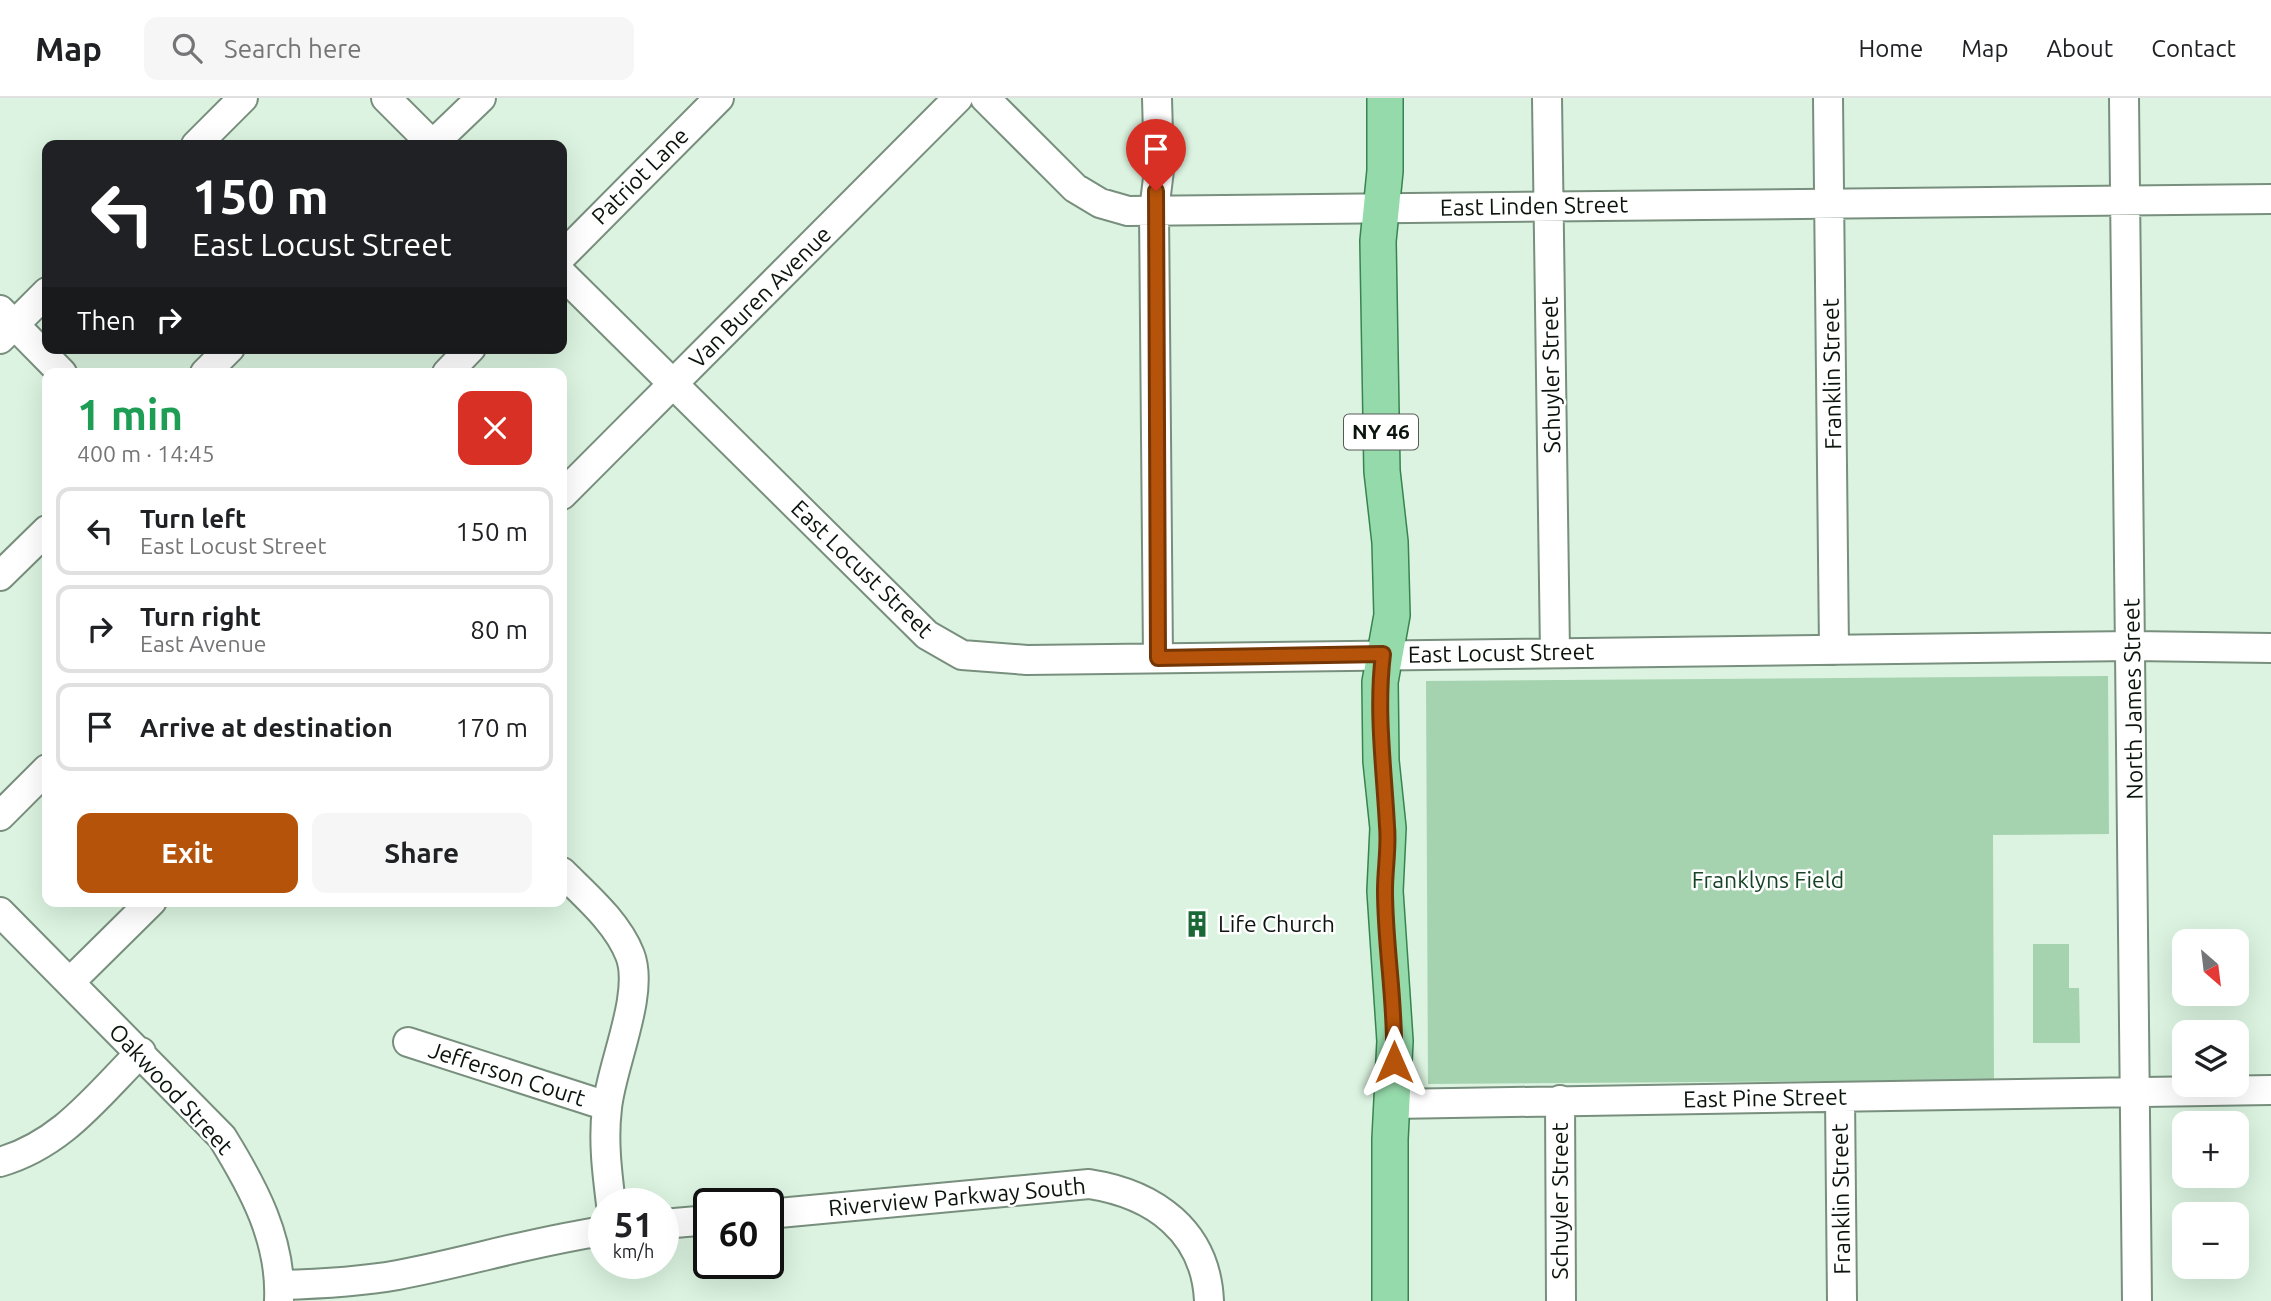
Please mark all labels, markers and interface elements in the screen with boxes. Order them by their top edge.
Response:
search box [144,17,634,80]
icon: search [168,29,206,67]
text: Map [35,30,102,67]
text: Search here [224,34,362,63]
text: Home [1858,35,1923,62]
text: Map [1961,35,2008,62]
text: About [2046,35,2113,62]
text: Contact [2151,35,2236,62]
pin [1126,119,1186,191]
street label: Patriot Lane [586,122,693,229]
icon: arrive [1137,130,1175,168]
icon: left [77,168,168,259]
text: 150 m [192,168,329,223]
street label: East Linden Street [1440,191,1628,220]
street label: Van Buren Avenue [684,221,835,372]
text: East Locust Street [192,226,451,262]
street label: Schuyler Street [1537,296,1564,454]
street label: Franklin Street [1818,298,1845,450]
icon: right [150,301,188,339]
text: Then [77,306,136,335]
text: 1 min [77,391,183,438]
button: close [458,391,532,465]
road number: NY 46 [1344,414,1418,450]
text: 400 m · 14:45 [77,441,215,466]
street label: East Locust Street [787,495,938,642]
text: Turn left [140,504,246,533]
icon: left [81,512,119,550]
text: 150 m [456,517,528,546]
text: East Locust Street [140,533,326,558]
street label: North James Street [2118,598,2147,800]
text: Turn right [140,602,261,631]
icon: right [81,610,119,648]
text: 80 m [470,615,528,644]
text: East Avenue [140,631,266,656]
street label: East Locust Street [1408,638,1594,667]
icon: arrive [81,708,119,746]
text: Arrive at destination [140,713,393,742]
text: 170 m [456,713,528,742]
button: Exit [77,813,298,893]
button: Share [312,813,532,893]
park label: Franklyns Field [1692,867,1844,892]
building icon: Life Church [1182,909,1212,939]
place label: Life Church [1218,911,1335,936]
north arrow [2172,929,2249,1006]
map controls [2172,929,2249,1279]
street label: Oakwood Street [105,1018,238,1159]
button: layers [2172,1020,2249,1097]
position arrow [1357,1025,1431,1099]
street label: Jefferson Court [426,1036,589,1111]
street label: East Pine Street [1683,1084,1847,1111]
button: + [2172,1111,2249,1188]
street label: Schuyler Street [1547,1123,1572,1279]
street label: Franklin Street [1827,1123,1854,1275]
street label: Riverview Parkway South [827,1173,1087,1220]
speed limit sign: 60 [693,1188,784,1279]
button: − [2172,1202,2249,1279]
text: 51 [614,1204,653,1244]
text: km/h [613,1241,654,1261]

